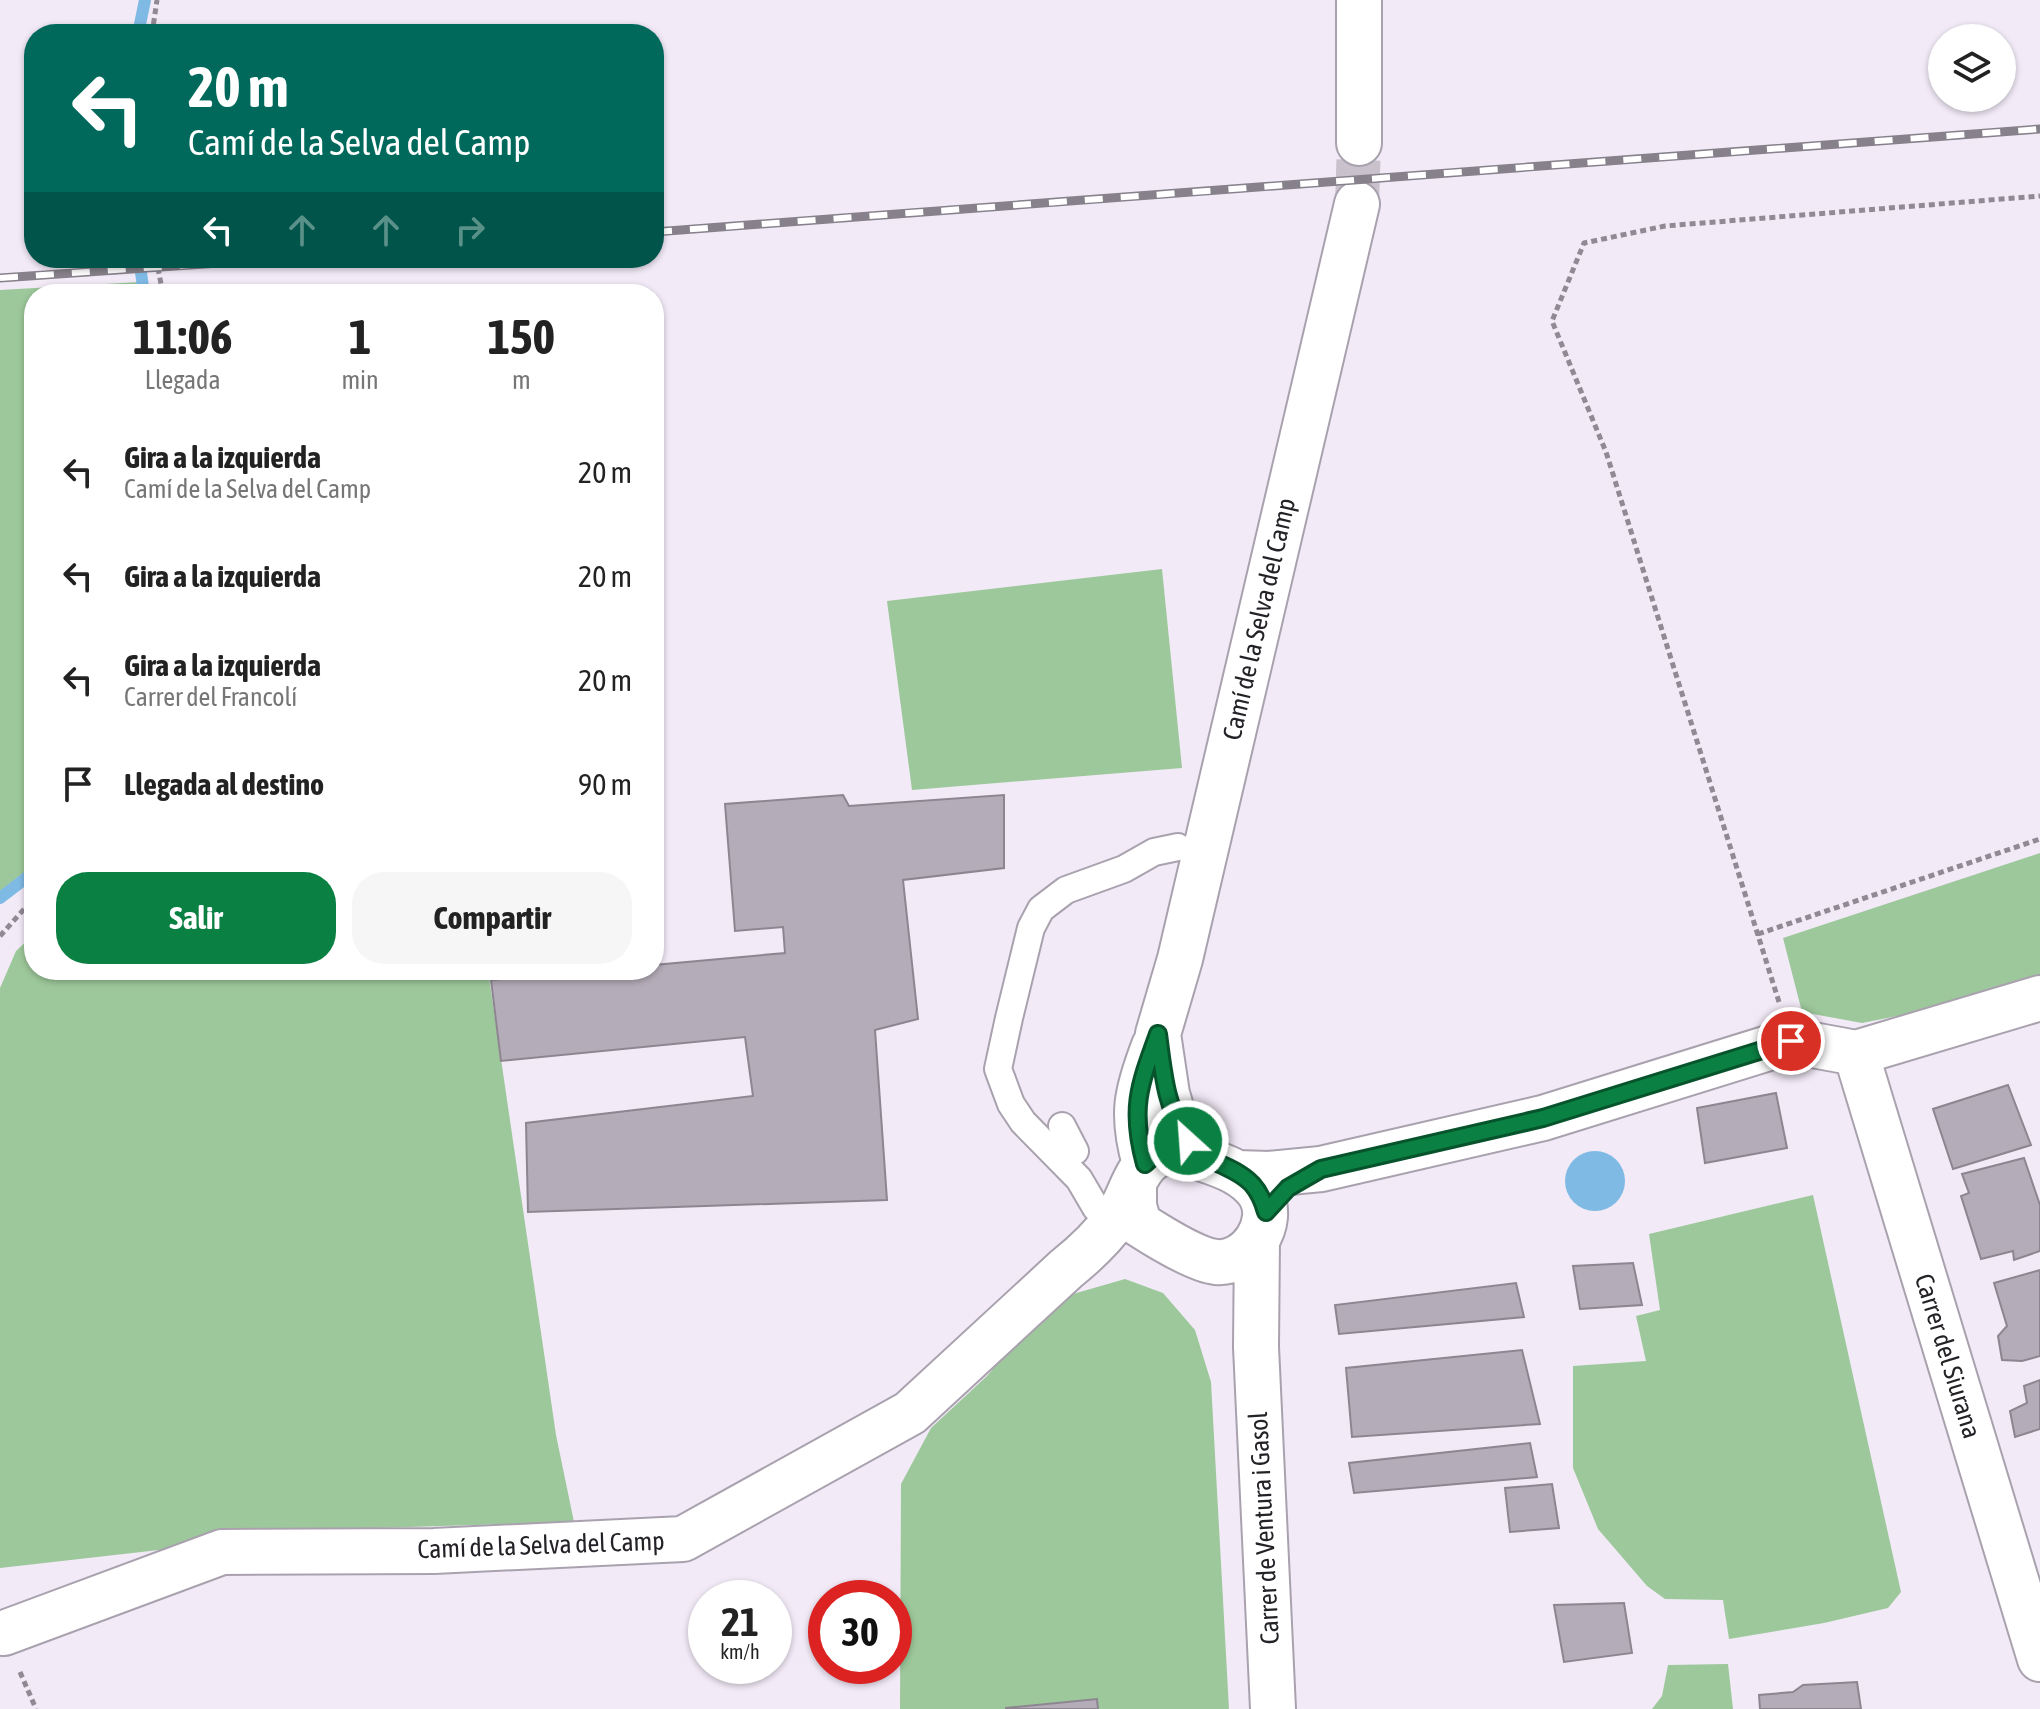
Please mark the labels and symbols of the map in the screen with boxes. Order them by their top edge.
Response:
street label: Camí de la Selva del Camp [1217,495,1301,743]
pin [1757,1007,1825,1075]
position arrow [1146,1099,1230,1183]
street label: Carrer del Siurana [1909,1270,1987,1442]
street label: Carrer de Ventura i Gasol [1243,1411,1285,1645]
street label: Camí de la Selva del Camp [417,1526,665,1564]
speed limit sign: 30 [808,1580,912,1684]

